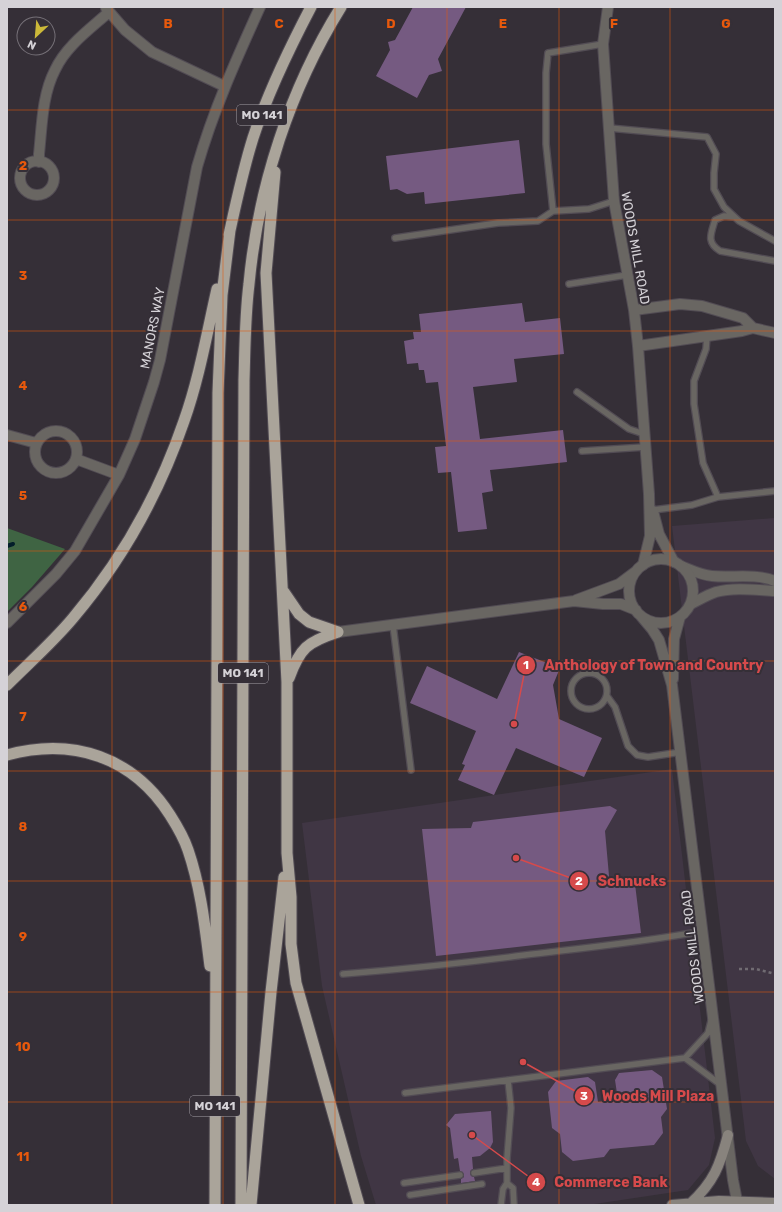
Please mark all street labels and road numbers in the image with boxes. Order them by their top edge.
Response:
road number: MO 141 [237,105,287,125]
street label: WOODS MILL ROAD [618,191,653,306]
street label: MANORS WAY [137,286,168,370]
road number: MO 141 [218,663,268,683]
street label: WOODS MILL ROAD [678,889,707,1005]
road number: MO 141 [190,1096,240,1116]

